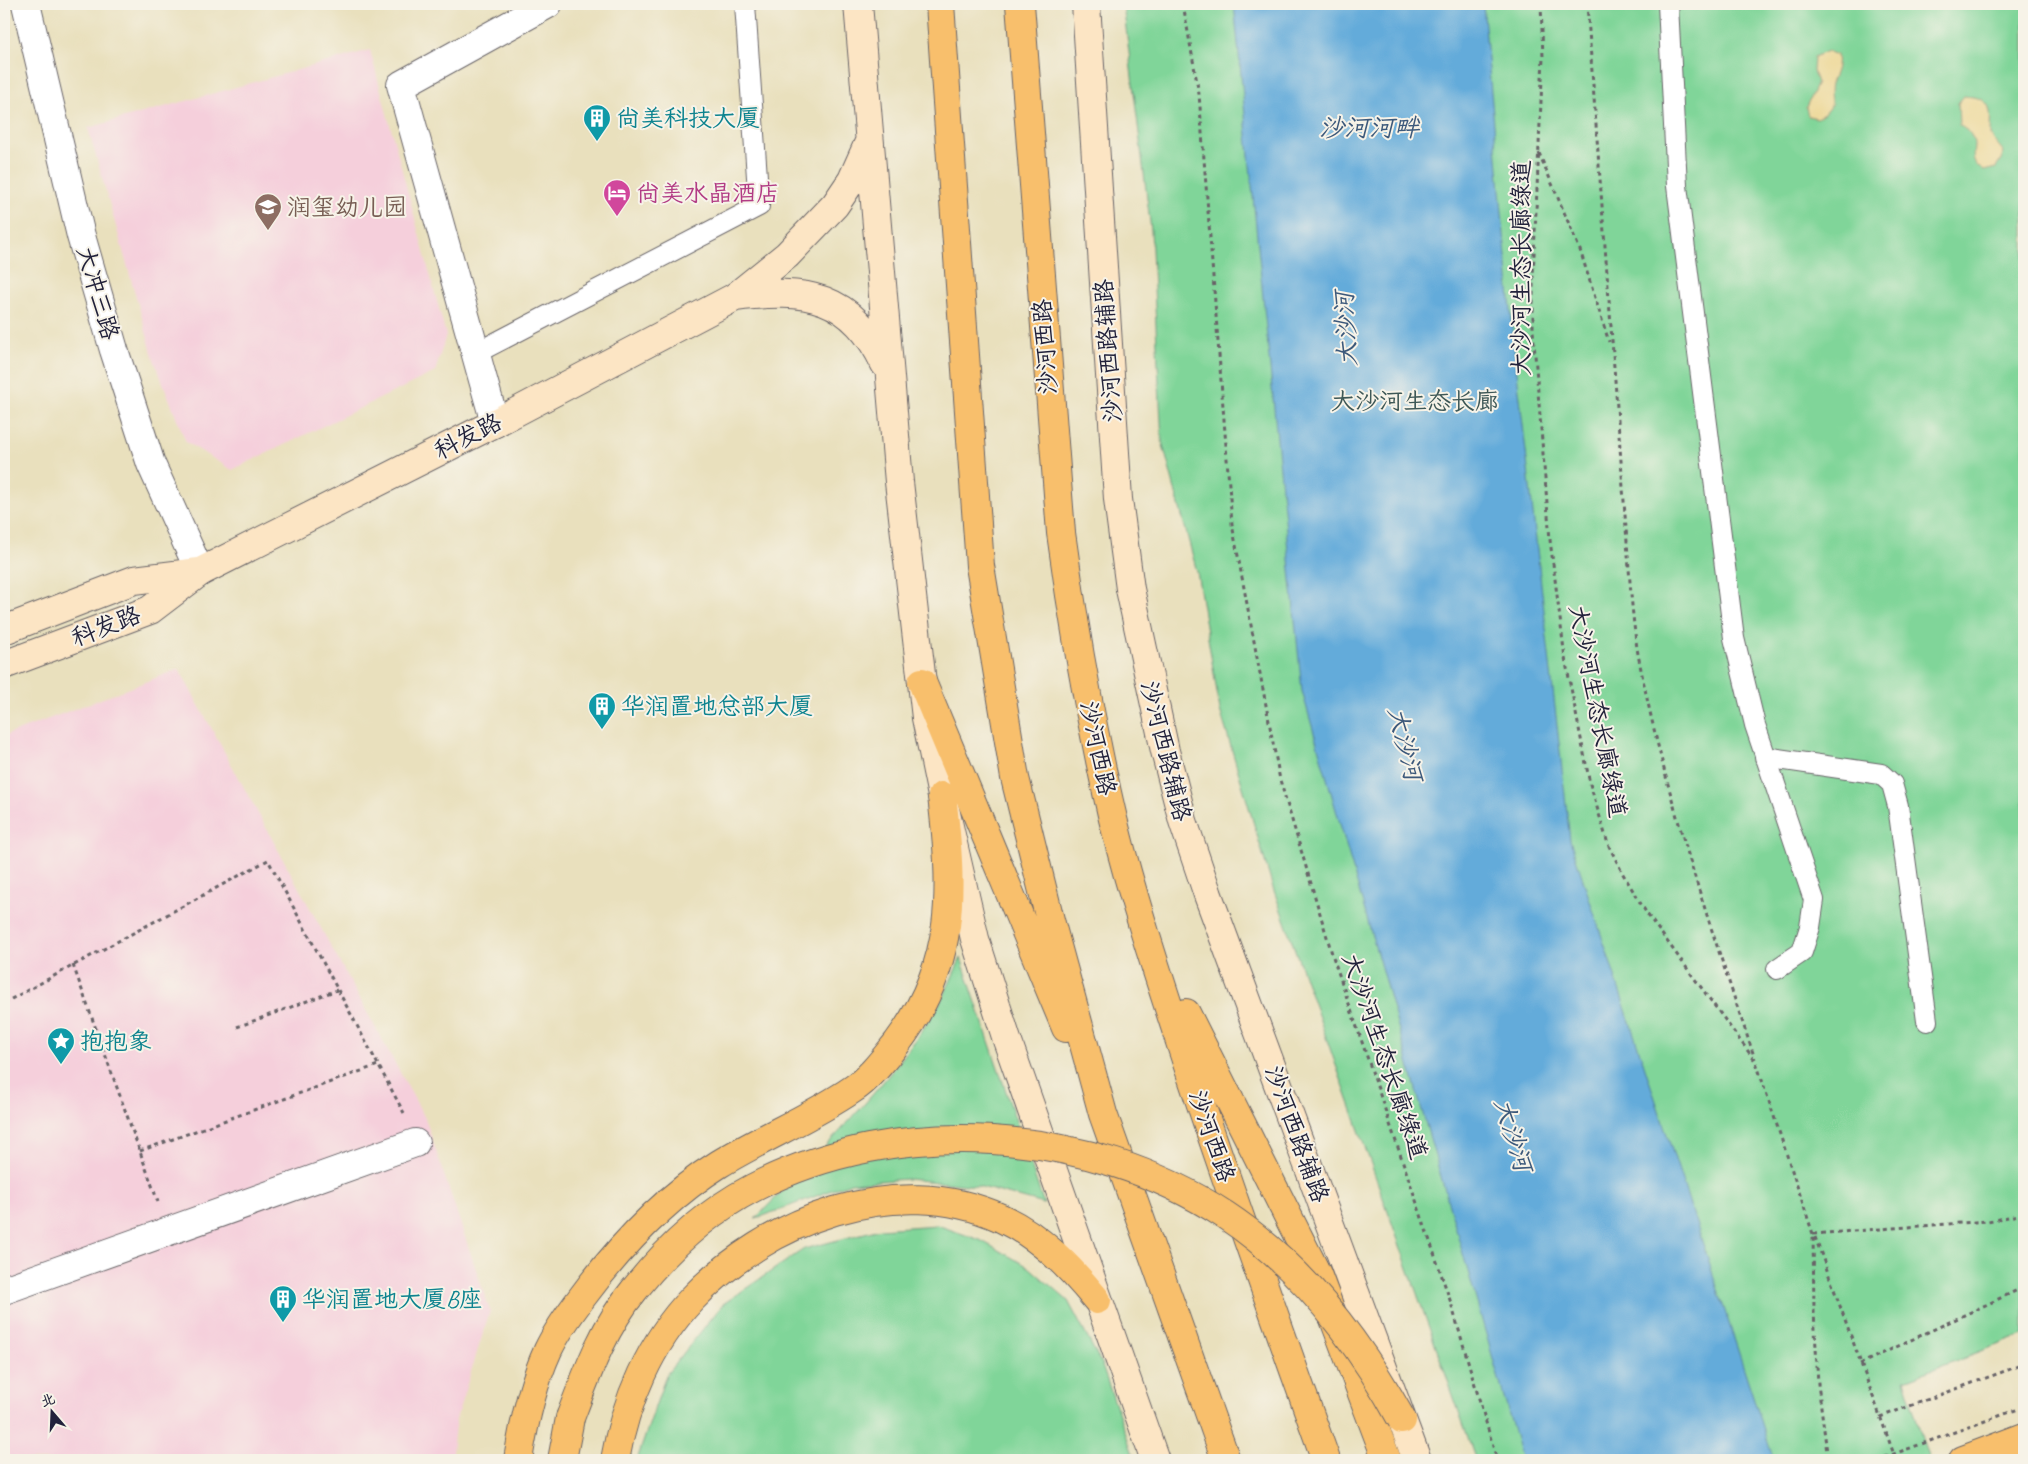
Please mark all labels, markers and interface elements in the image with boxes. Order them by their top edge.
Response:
building icon: 尚美科技大厦 [582,103,612,142]
place label: 尚美科技大厦 [616,103,760,133]
water label: 沙河河畔 [1319,112,1421,144]
street label: 大沙河生态长廊绿道 [1506,160,1536,376]
hotel icon: 尚美水晶酒店 [602,178,632,217]
place label: 尚美水晶酒店 [636,178,780,208]
school or university icon: 润玺幼儿园 [253,192,283,231]
place label: 润玺幼儿园 [287,192,407,222]
street label: 大冲三路 [70,243,126,343]
street label: 沙河西路辅路 [1088,278,1128,424]
water label: 大沙河 [1328,287,1364,367]
street label: 沙河西路 [1027,298,1063,396]
park label: 大沙河生态长廊 [1331,386,1499,416]
street label: 科发路 [429,406,507,466]
street label: 科发路 [67,599,145,653]
street label: 大沙河生态长廊绿道 [1563,602,1633,820]
street label: 沙河西路辅路 [1134,678,1198,824]
building icon: 华润置地总部大厦 [587,691,617,730]
place label: 华润置地总部大厦 [621,691,813,721]
street label: 沙河西路 [1073,698,1123,798]
water label: 大沙河 [1380,704,1431,788]
street label: 大沙河生态长廊绿道 [1336,949,1434,1163]
place icon: 抱抱象 [46,1026,76,1065]
place label: 抱抱象 [80,1026,152,1056]
street label: 沙河西路辅路 [1258,1061,1336,1207]
street label: 沙河西路 [1182,1086,1242,1186]
water label: 大沙河 [1487,1094,1540,1179]
building icon: 华润置地大厦B座 [268,1284,298,1323]
place label: 华润置地大厦B座 [302,1284,482,1314]
north arrow [28,1386,78,1436]
text: 北 [39,1390,57,1410]

